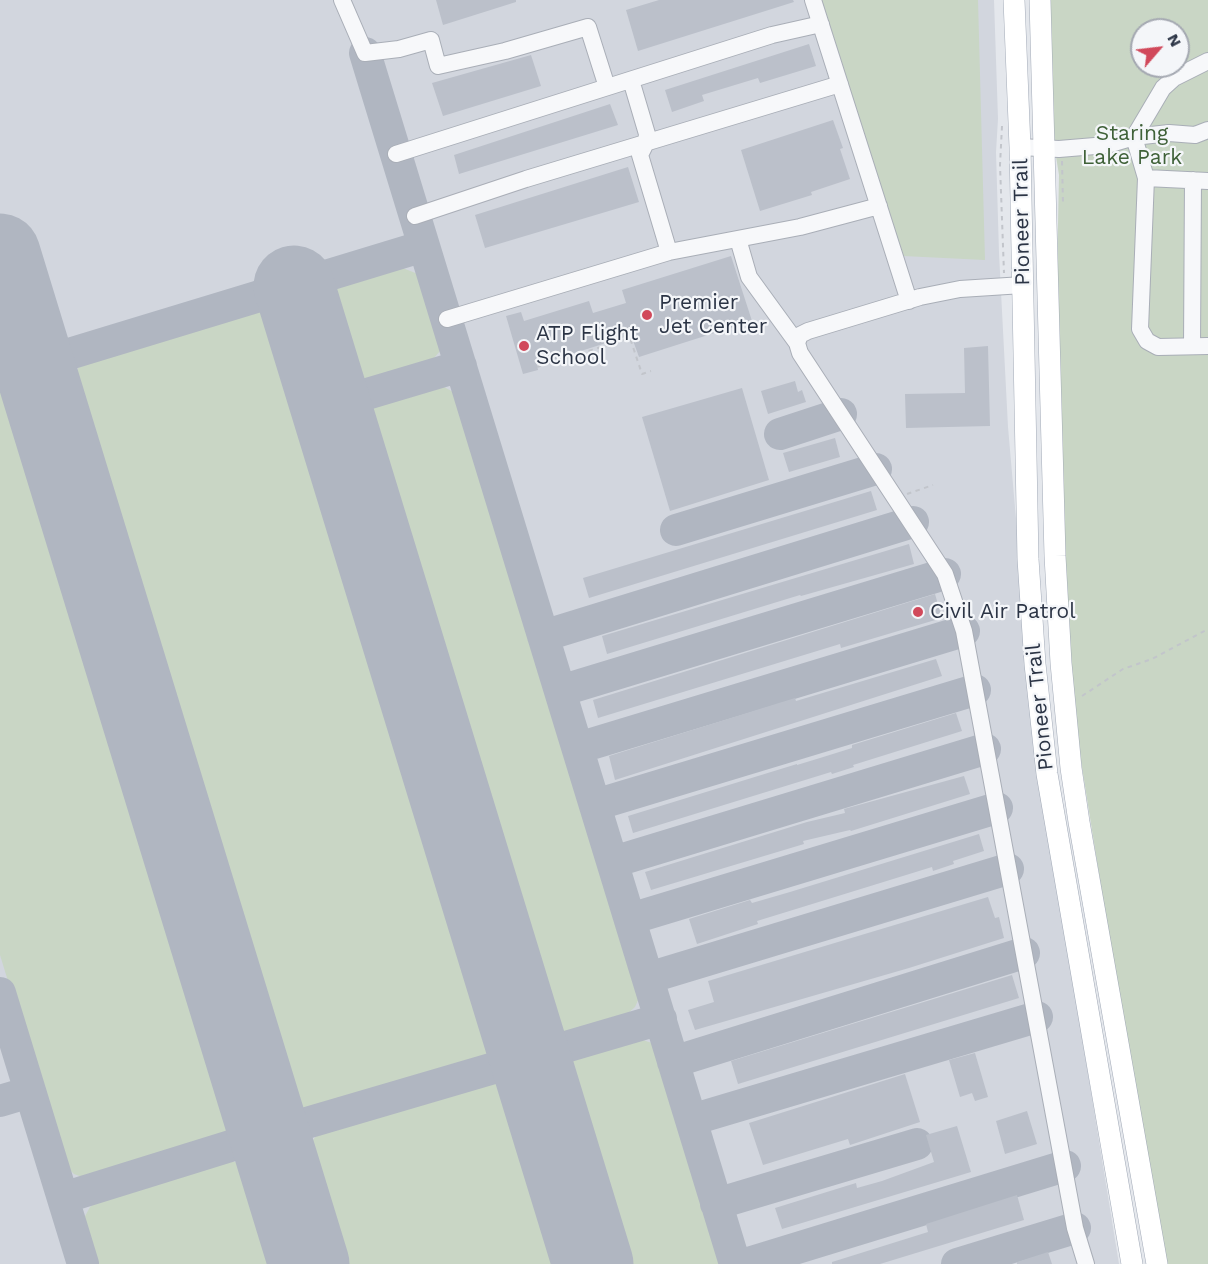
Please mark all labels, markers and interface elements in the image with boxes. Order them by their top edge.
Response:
north arrow [1130,18,1190,78]
text: N [1163,31,1186,50]
park label: Staring Lake Park [1082,121,1182,171]
street label: Pioneer Trail [1008,158,1036,286]
place label: Premier Jet Center [659,290,767,340]
marker: Premier Jet Center [640,308,654,322]
place label: ATP Flight School [536,321,638,371]
marker: ATP Flight School [517,339,531,353]
place label: Civil Air Patrol [930,599,1076,625]
marker: Civil Air Patrol [911,605,925,619]
street label: Pioneer Trail [1021,642,1059,772]

